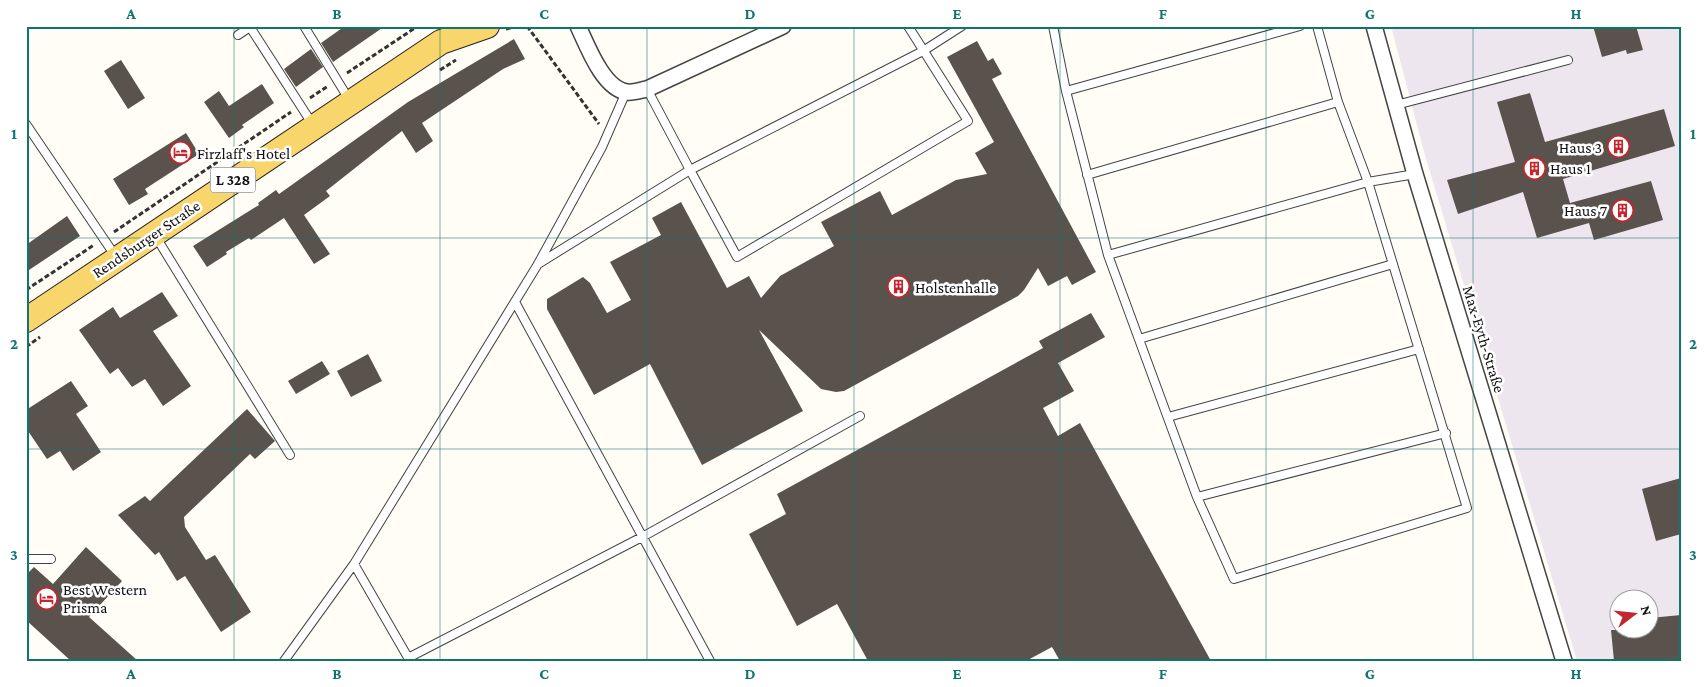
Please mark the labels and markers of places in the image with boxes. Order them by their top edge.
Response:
building icon: Haus 3 [1606,135,1630,159]
place label: Haus 3 [1559,139,1602,156]
hotel icon: Firzlaff's Hotel [169,141,193,165]
place label: Firzlaff's Hotel [197,145,290,162]
building icon: Haus 1 [1522,156,1546,180]
place label: Haus 1 [1550,160,1591,177]
building icon: Haus 7 [1611,198,1635,222]
place label: Haus 7 [1564,202,1608,219]
building icon: Holstenhalle [887,275,911,299]
place label: Holstenhalle [915,279,996,296]
place label: Best Western Prisma [63,581,148,616]
hotel icon: Best Western Prisma [35,586,59,610]

